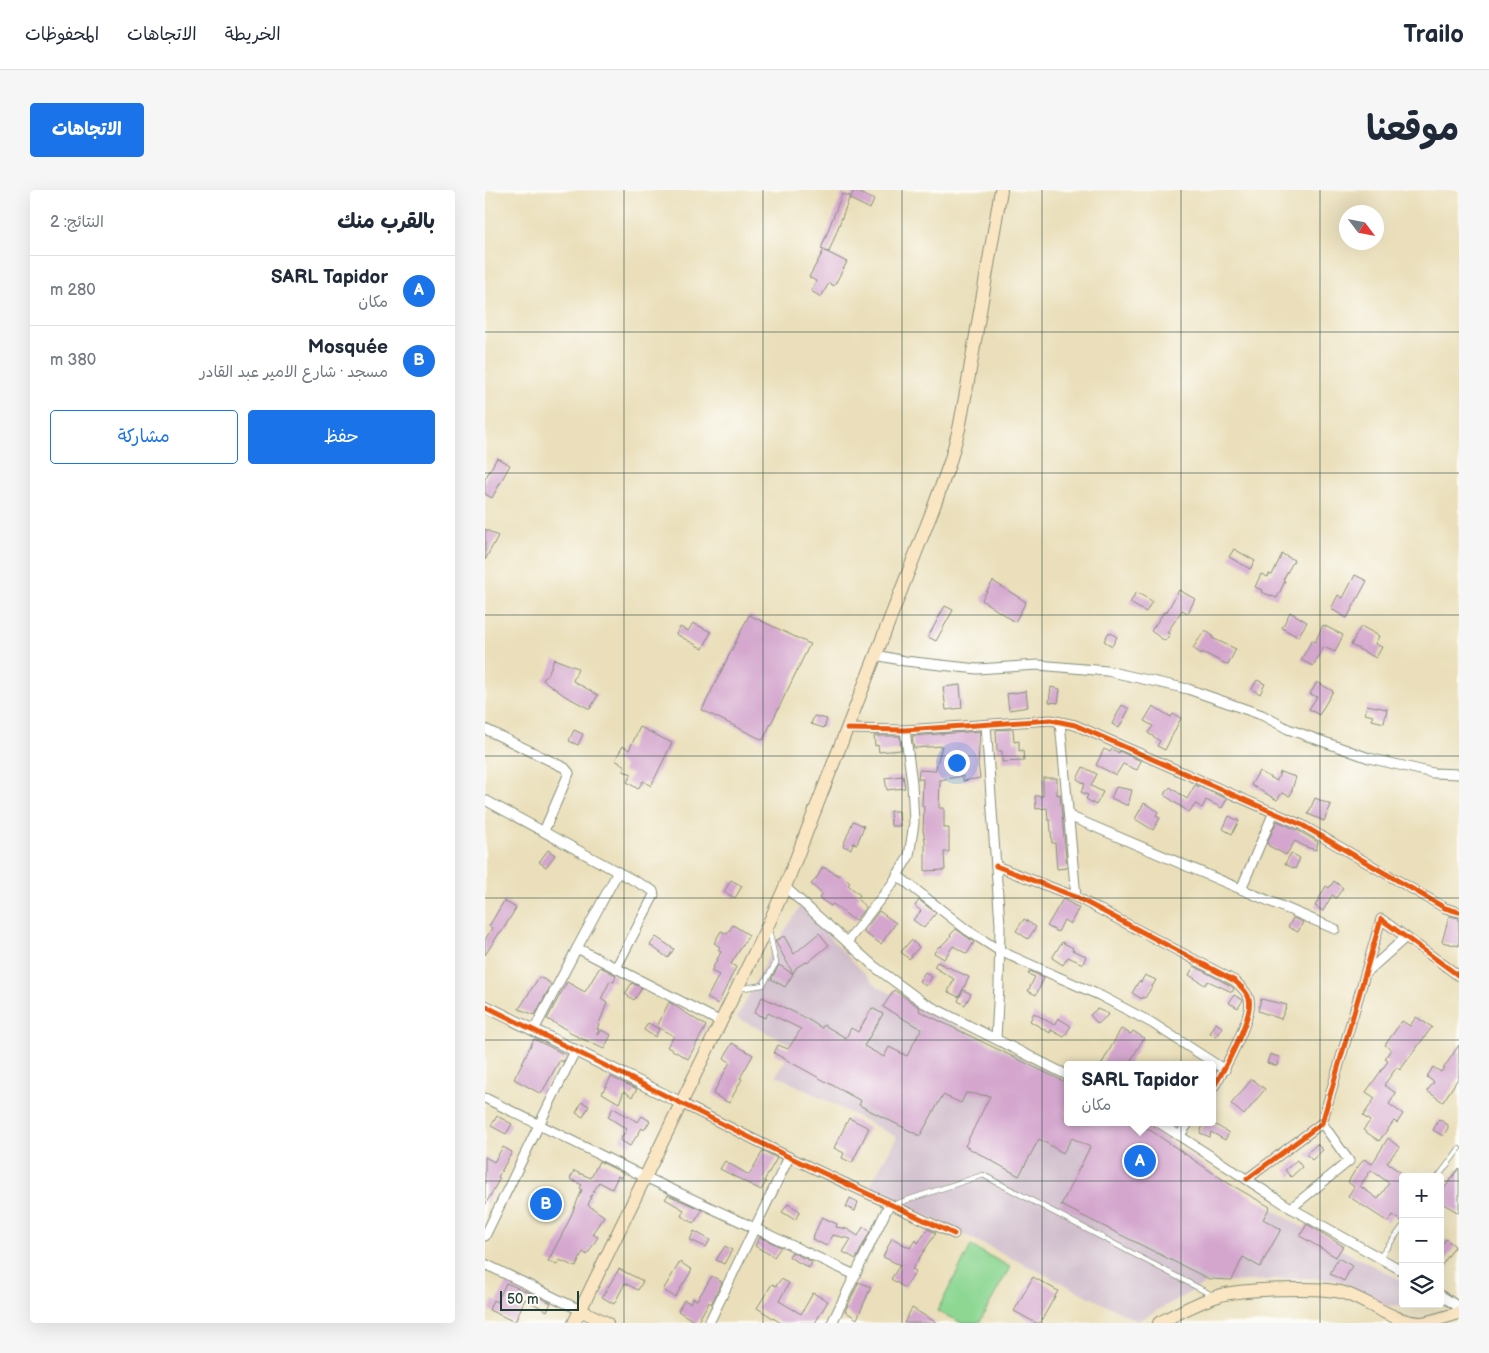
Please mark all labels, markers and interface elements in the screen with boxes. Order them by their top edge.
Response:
text: Trailo [1404,20,1464,49]
text: المحفوظات [25,24,99,45]
text: الاتجاهات [127,24,197,45]
text: الخريطة [225,24,281,45]
button: الاتجاهات [30,103,144,157]
text: موقعنا [1366,108,1459,151]
north arrow [1339,205,1384,250]
text: بالقرب منك [337,209,435,234]
text: النتائج: 2 [50,213,104,232]
text: SARL Tapidor [271,266,388,289]
text: 280 m [50,281,96,300]
text: A [414,281,424,300]
text: مكان [358,293,388,312]
text: Mosquée [308,336,388,359]
text: 380 m [50,351,96,370]
text: B [413,351,425,370]
text: مسجد · شارع الامير عبد القادر [200,363,388,382]
button: مشاركة [50,410,238,464]
button: حفظ [248,410,435,464]
your location [944,750,970,776]
popup [1064,1061,1216,1126]
text: SARL Tapidor [1082,1069,1198,1092]
text: مكان [1082,1096,1111,1115]
pin: A [1124,1142,1156,1180]
map controls [1399,1173,1444,1308]
button: + [1399,1173,1444,1218]
pin: B [530,1185,562,1223]
button: − [1399,1218,1444,1263]
button: layers [1399,1263,1444,1308]
scale bar [500,1288,579,1311]
text: 50 m [507,1291,539,1308]

